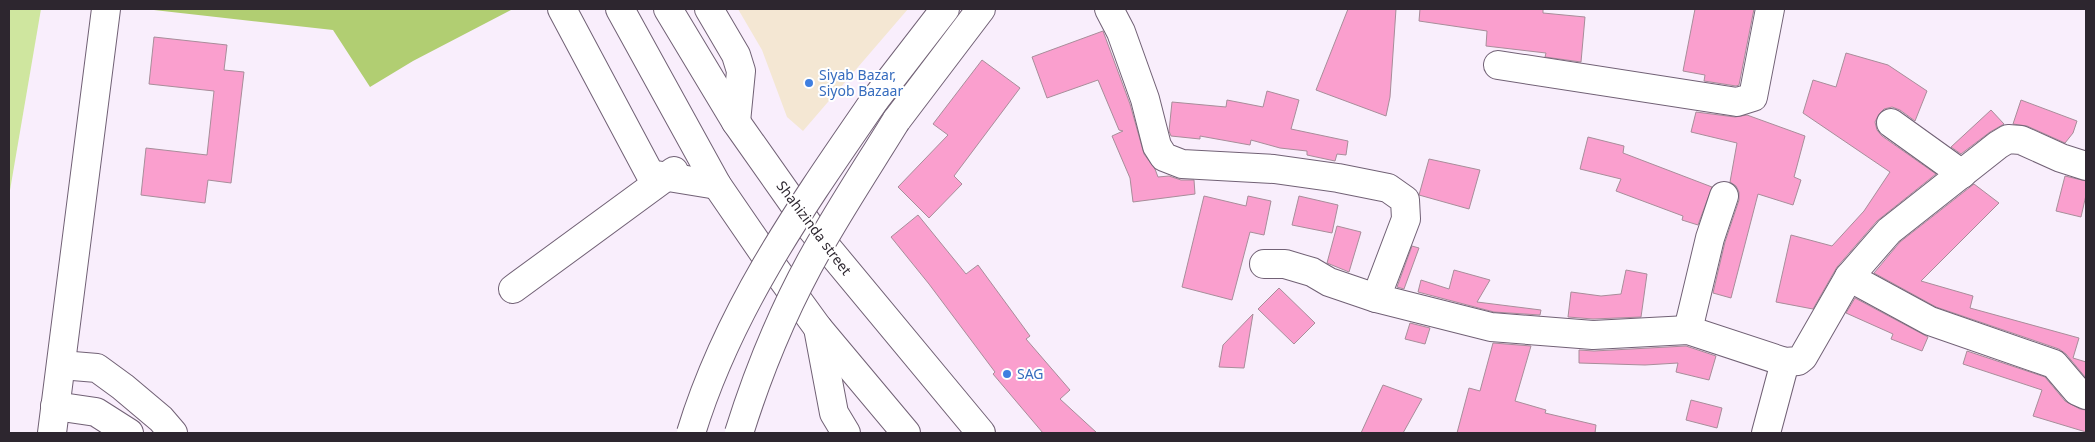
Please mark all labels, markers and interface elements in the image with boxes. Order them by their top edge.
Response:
place label: Siyab Bazar, Siyob Bazaar [819,65,903,100]
marker: Siyab Bazar, Siyob Bazaar [803,77,815,89]
street label: Shahizinda street [773,177,856,279]
place label: SAG [1017,364,1044,383]
marker: SAG [1001,368,1013,380]

